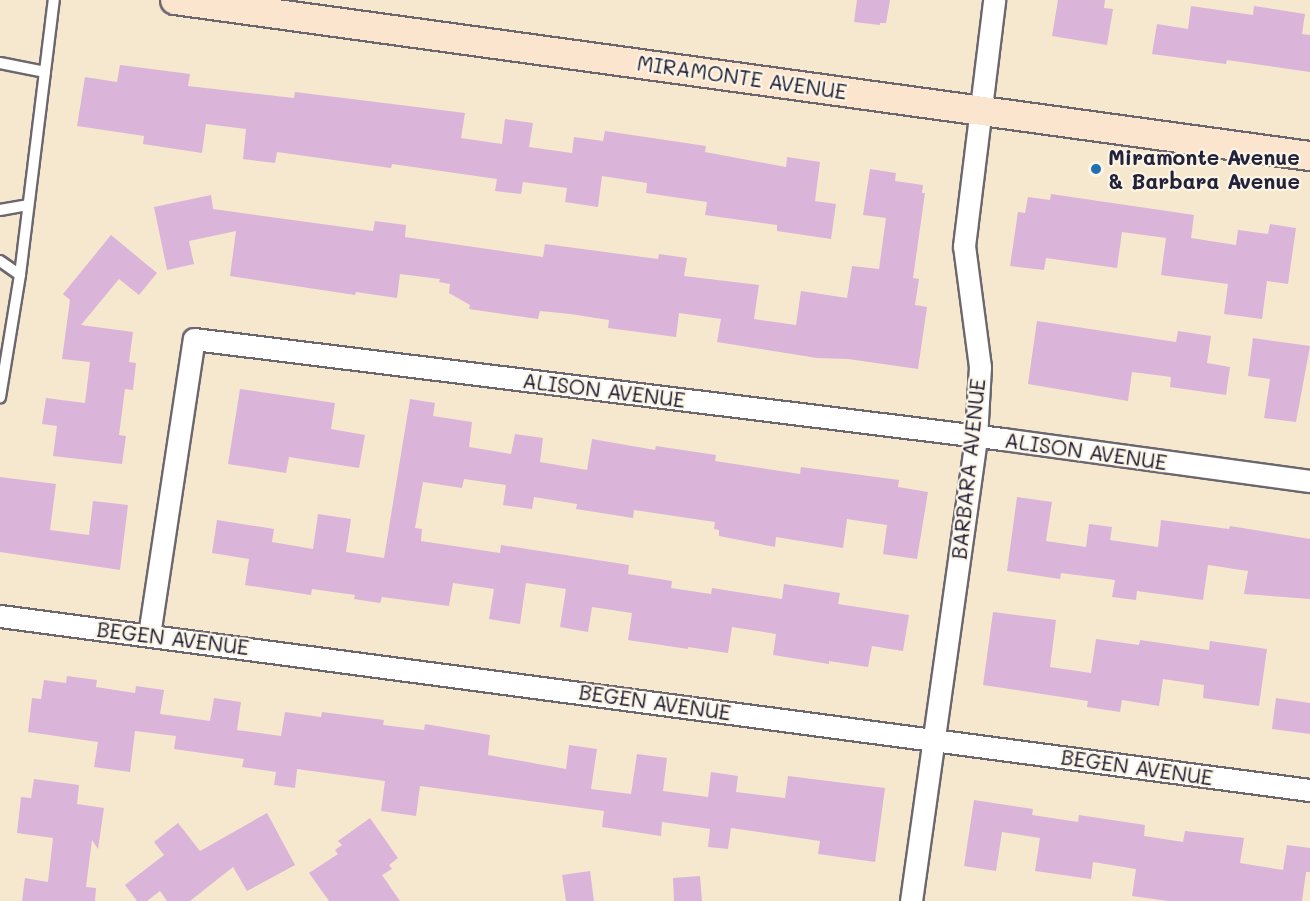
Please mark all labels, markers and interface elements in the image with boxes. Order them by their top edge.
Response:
street label: MIRAMONTE AVENUE [635,50,849,104]
place label: Miramonte Avenue & Barbara Avenue [1108,144,1300,194]
marker: Miramonte Avenue & Barbara Avenue [1089,162,1103,176]
street label: ALISON AVENUE [521,368,687,412]
street label: BARBARA AVENUE [946,377,990,561]
street label: ALISON AVENUE [1003,427,1169,475]
street label: BEGEN AVENUE [95,616,251,660]
street label: BEGEN AVENUE [577,679,733,725]
street label: BEGEN AVENUE [1059,744,1215,790]

